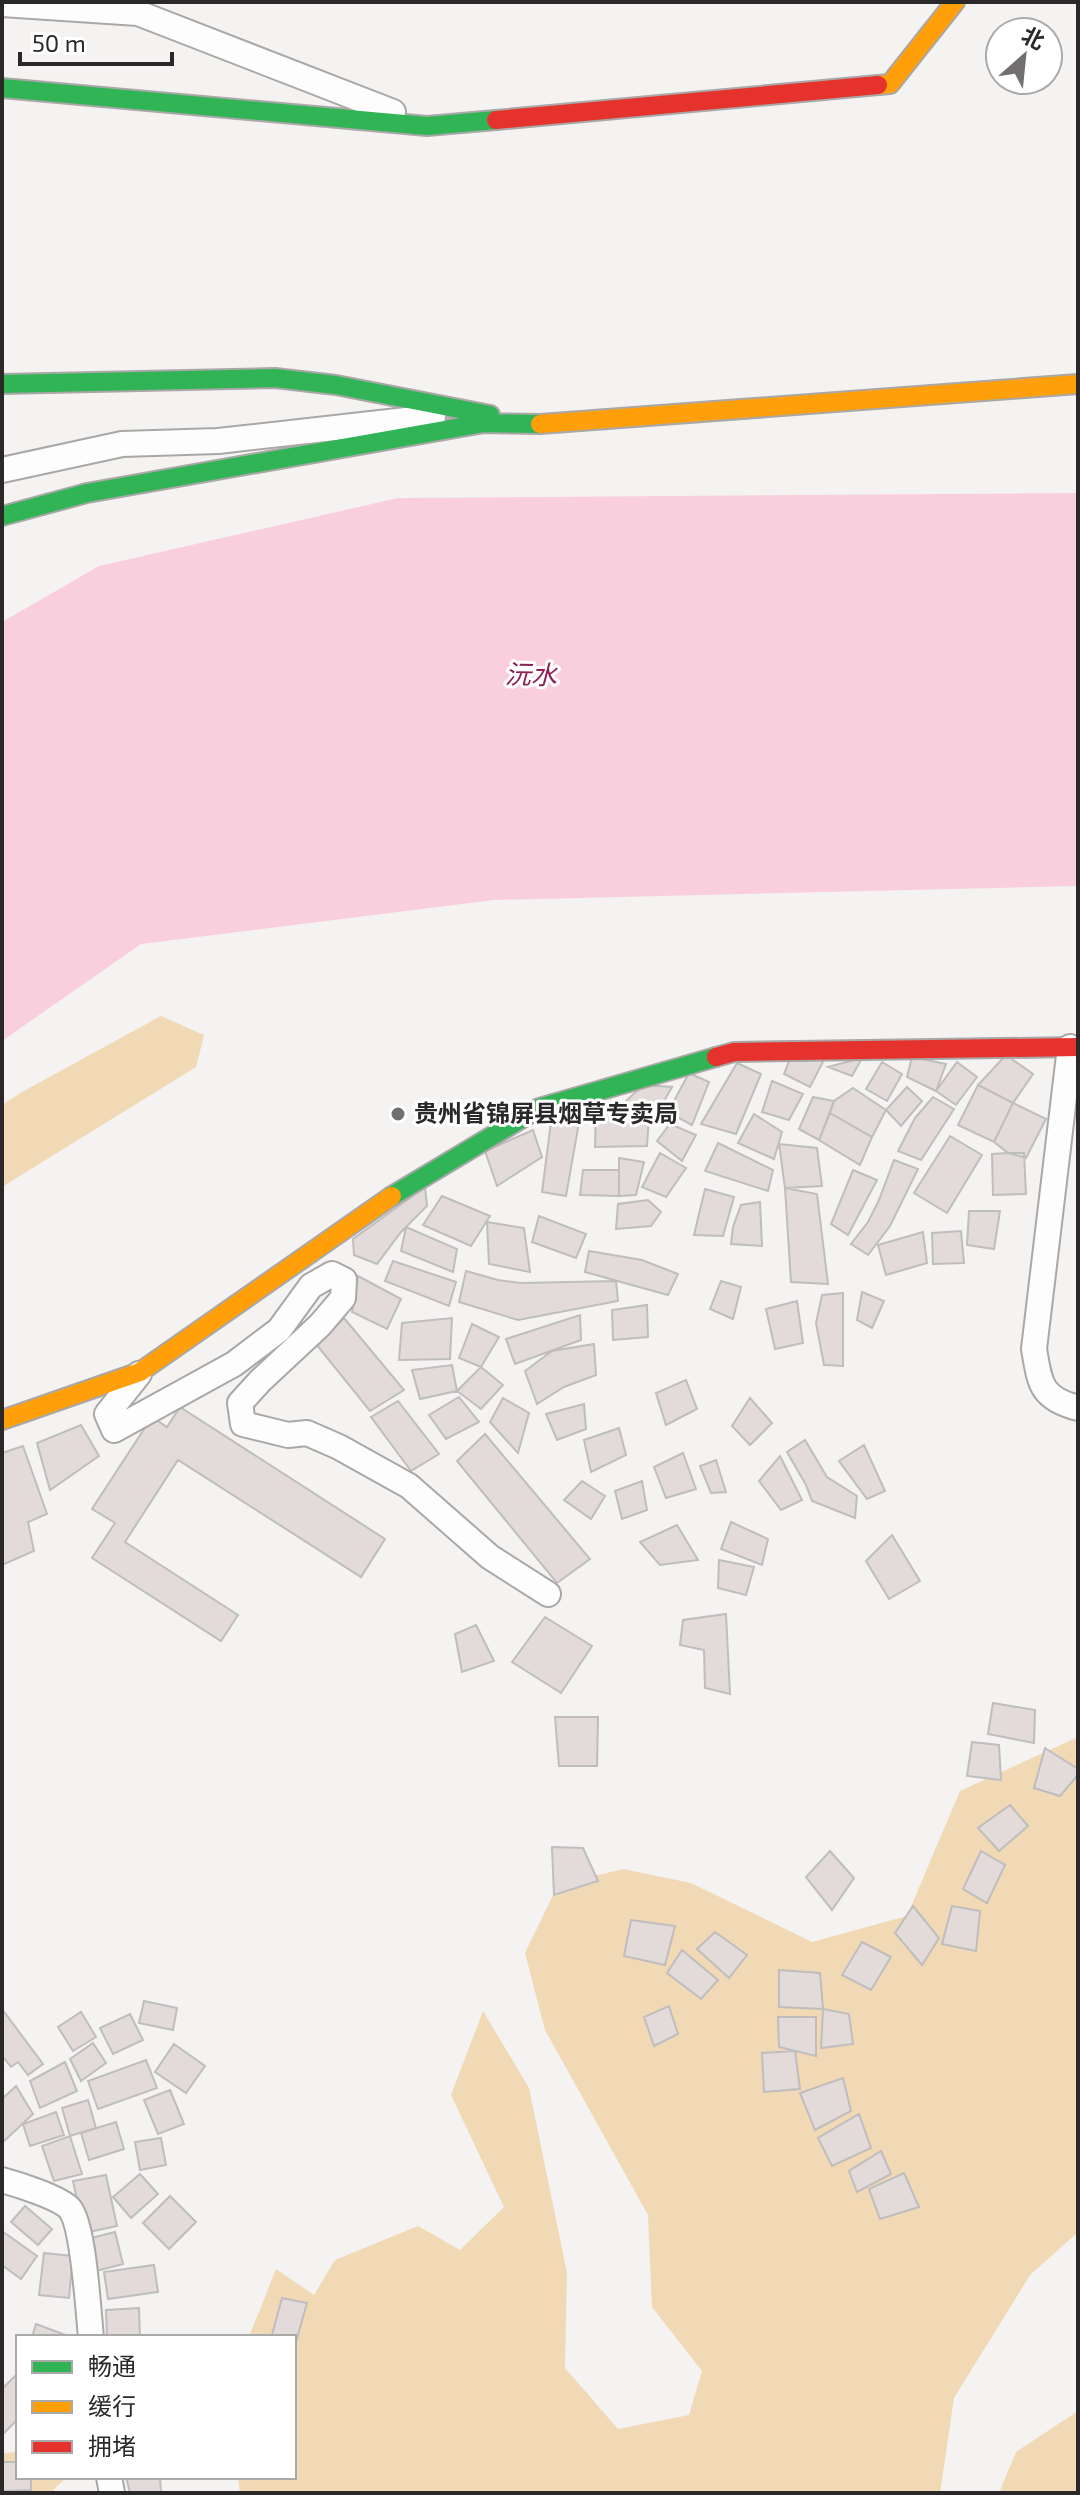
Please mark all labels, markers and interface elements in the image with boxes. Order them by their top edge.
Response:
scale bar [20,16,172,66]
north arrow [984,16,1064,96]
text: 北 [1018,21,1049,54]
text: 50 m [32,28,86,57]
water label: 沅水 [505,658,558,689]
place label: 贵州省锦屏县烟草专卖局 [414,1098,678,1127]
marker: 贵州省锦屏县烟草专卖局 [389,1105,407,1123]
legend [16,2335,296,2479]
text: 畅通 [88,2351,136,2380]
text: 缓行 [88,2391,136,2420]
text: 拥堵 [88,2431,136,2460]

